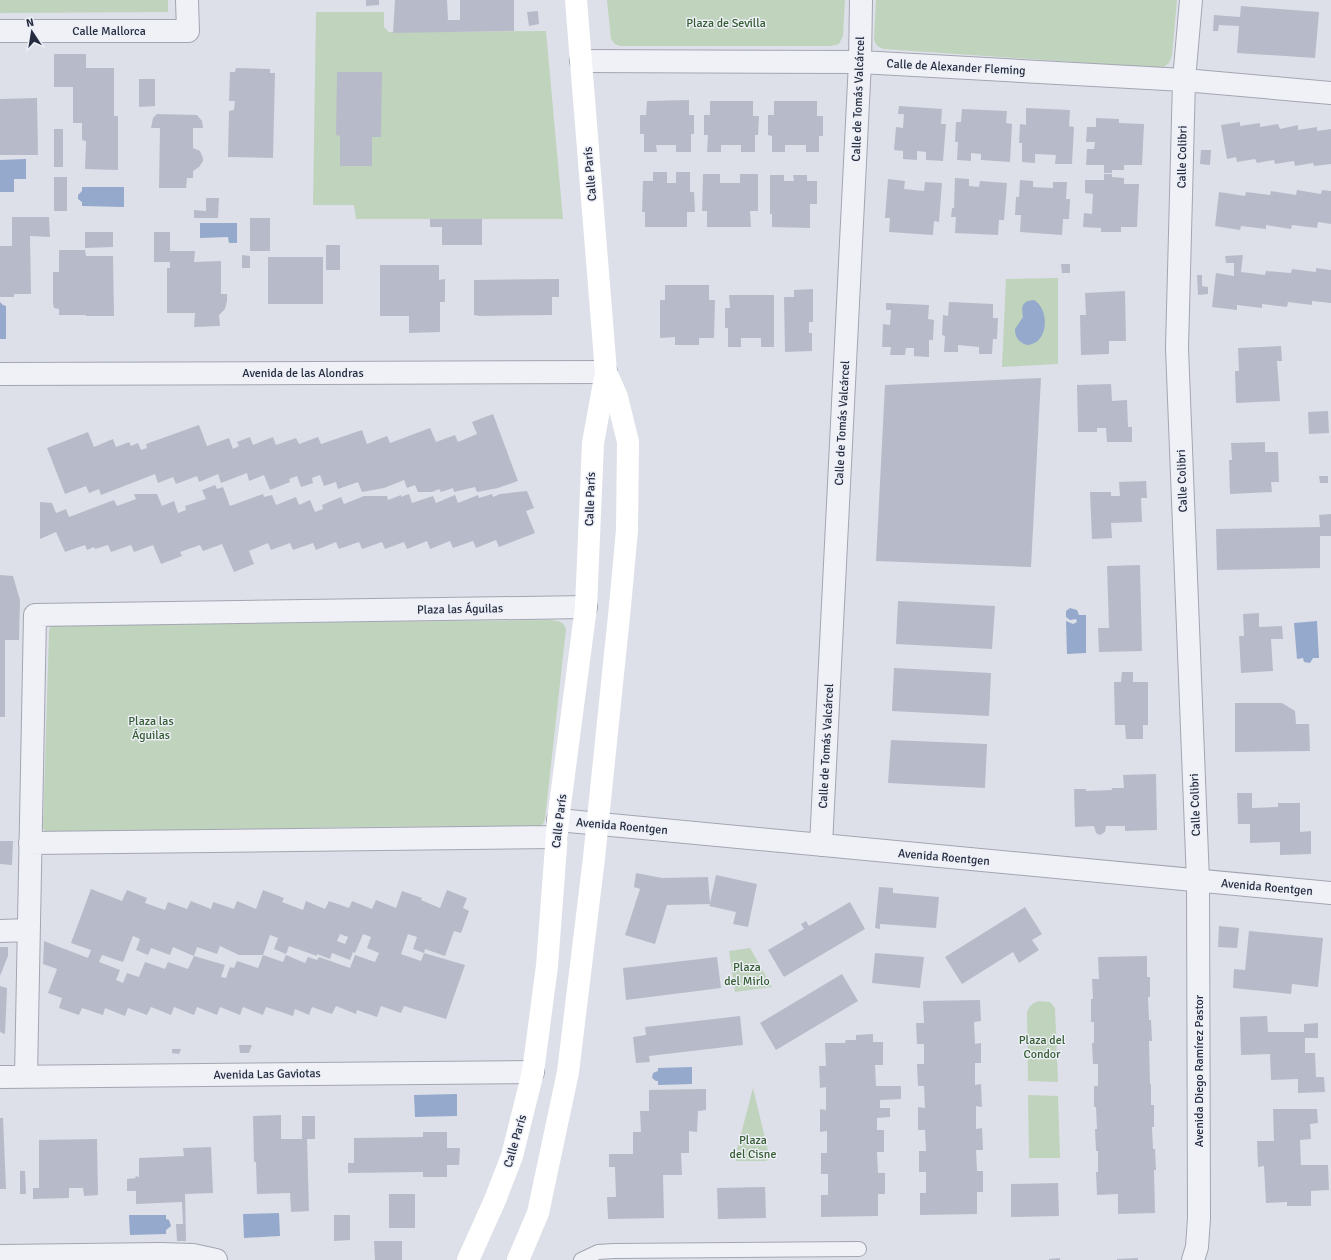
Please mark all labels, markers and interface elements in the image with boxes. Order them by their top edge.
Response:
north arrow [12,12,52,52]
text: N [25,16,35,30]
park label: Plaza de Sevilla [686,16,766,31]
street label: Calle Mallorca [72,24,146,39]
street label: Calle de Tomás Valcárcel [849,36,868,162]
street label: Calle de Alexander Fleming [886,56,1026,79]
street label: Calle Colibri [1174,125,1191,189]
street label: Calle París [581,146,600,202]
street label: Calle de Tomás Valcárcel [832,360,853,486]
street label: Avenida de las Alondras [242,366,364,381]
street label: Calle Colibri [1174,449,1191,513]
street label: Calle París [582,472,599,526]
street label: Plaza las Águilas [417,601,503,618]
street label: Calle de Tomás Valcárcel [816,683,837,809]
park label: Plaza las Águilas [128,714,174,743]
street label: Calle Colibri [1187,773,1204,837]
street label: Calle París [549,793,570,849]
street label: Avenida Roentgen [575,815,669,838]
street label: Avenida Roentgen [897,846,991,869]
street label: Avenida Roentgen [1220,876,1314,899]
park label: Plaza del Mirlo [724,960,770,989]
street label: Avenida Diego Ramírez Pastor [1192,994,1207,1147]
park label: Plaza del Condor [1019,1033,1066,1062]
street label: Avenida Las Gaviotas [213,1066,321,1083]
street label: Calle París [501,1113,530,1169]
park label: Plaza del Cisne [730,1133,776,1162]

